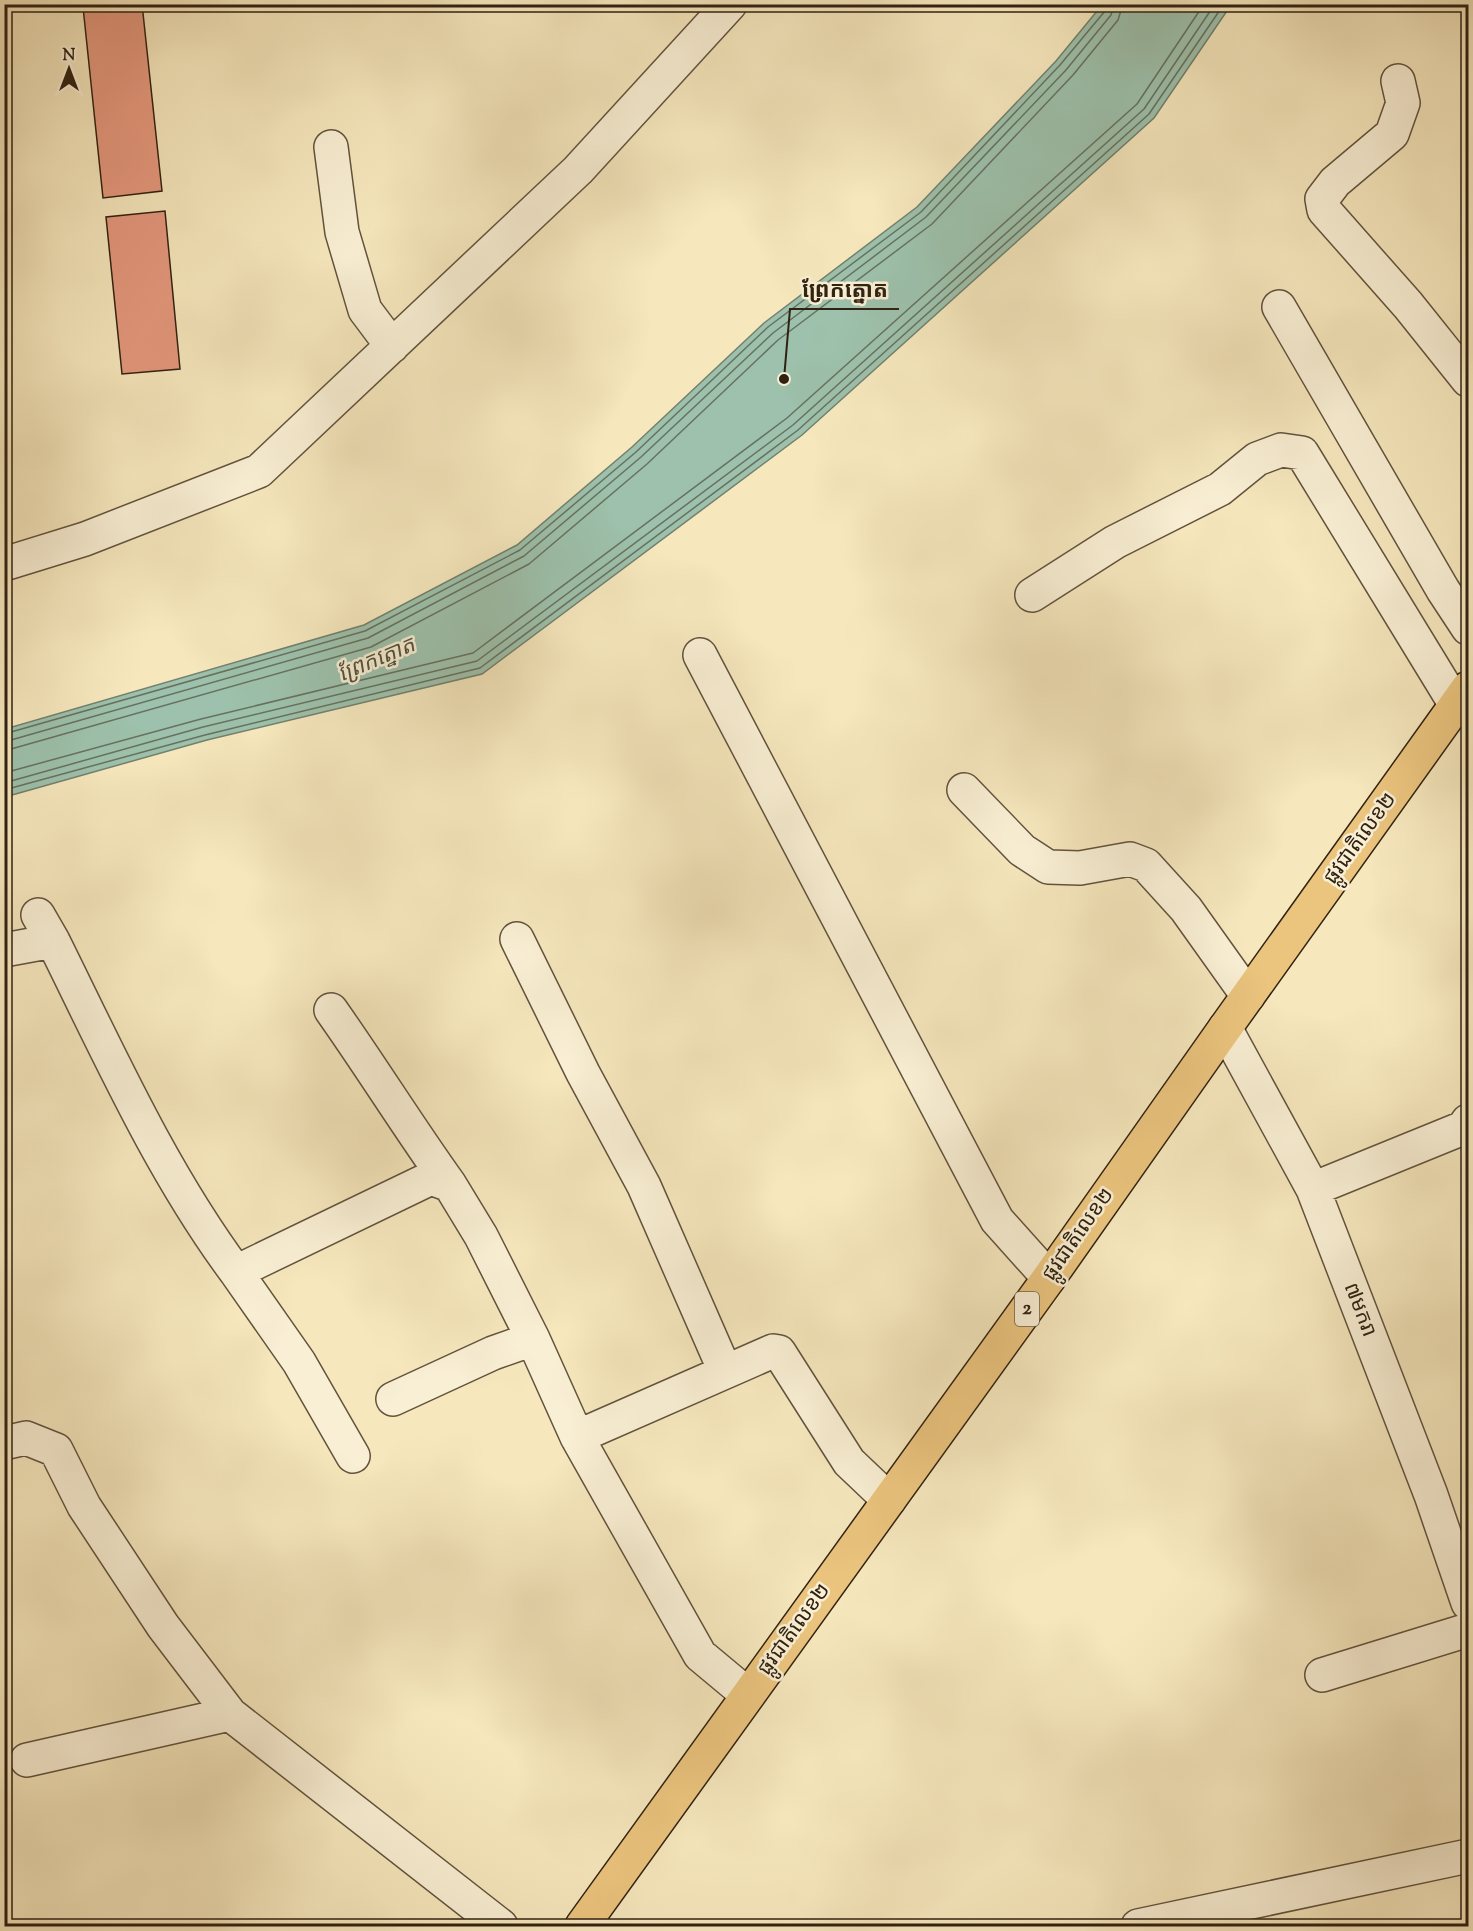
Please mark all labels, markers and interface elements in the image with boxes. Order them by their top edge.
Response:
north arrow [39,39,99,99]
text: N [63,45,76,68]
callout: ព្រែកត្នោត [790,269,899,309]
text: ព្រែកត្នោត [802,276,888,308]
water label: ព្រែកត្នោត [333,630,422,692]
street label: ផ្លូវជាតិលេខ២ [1317,787,1407,893]
street label: ផ្លូវជាតិលេខ២ [1036,1182,1124,1289]
street label: ៧មករា [1335,1278,1383,1342]
road number: 2 [1015,1292,1039,1326]
street label: ផ្លូវជាតិលេខ២ [751,1578,841,1684]

